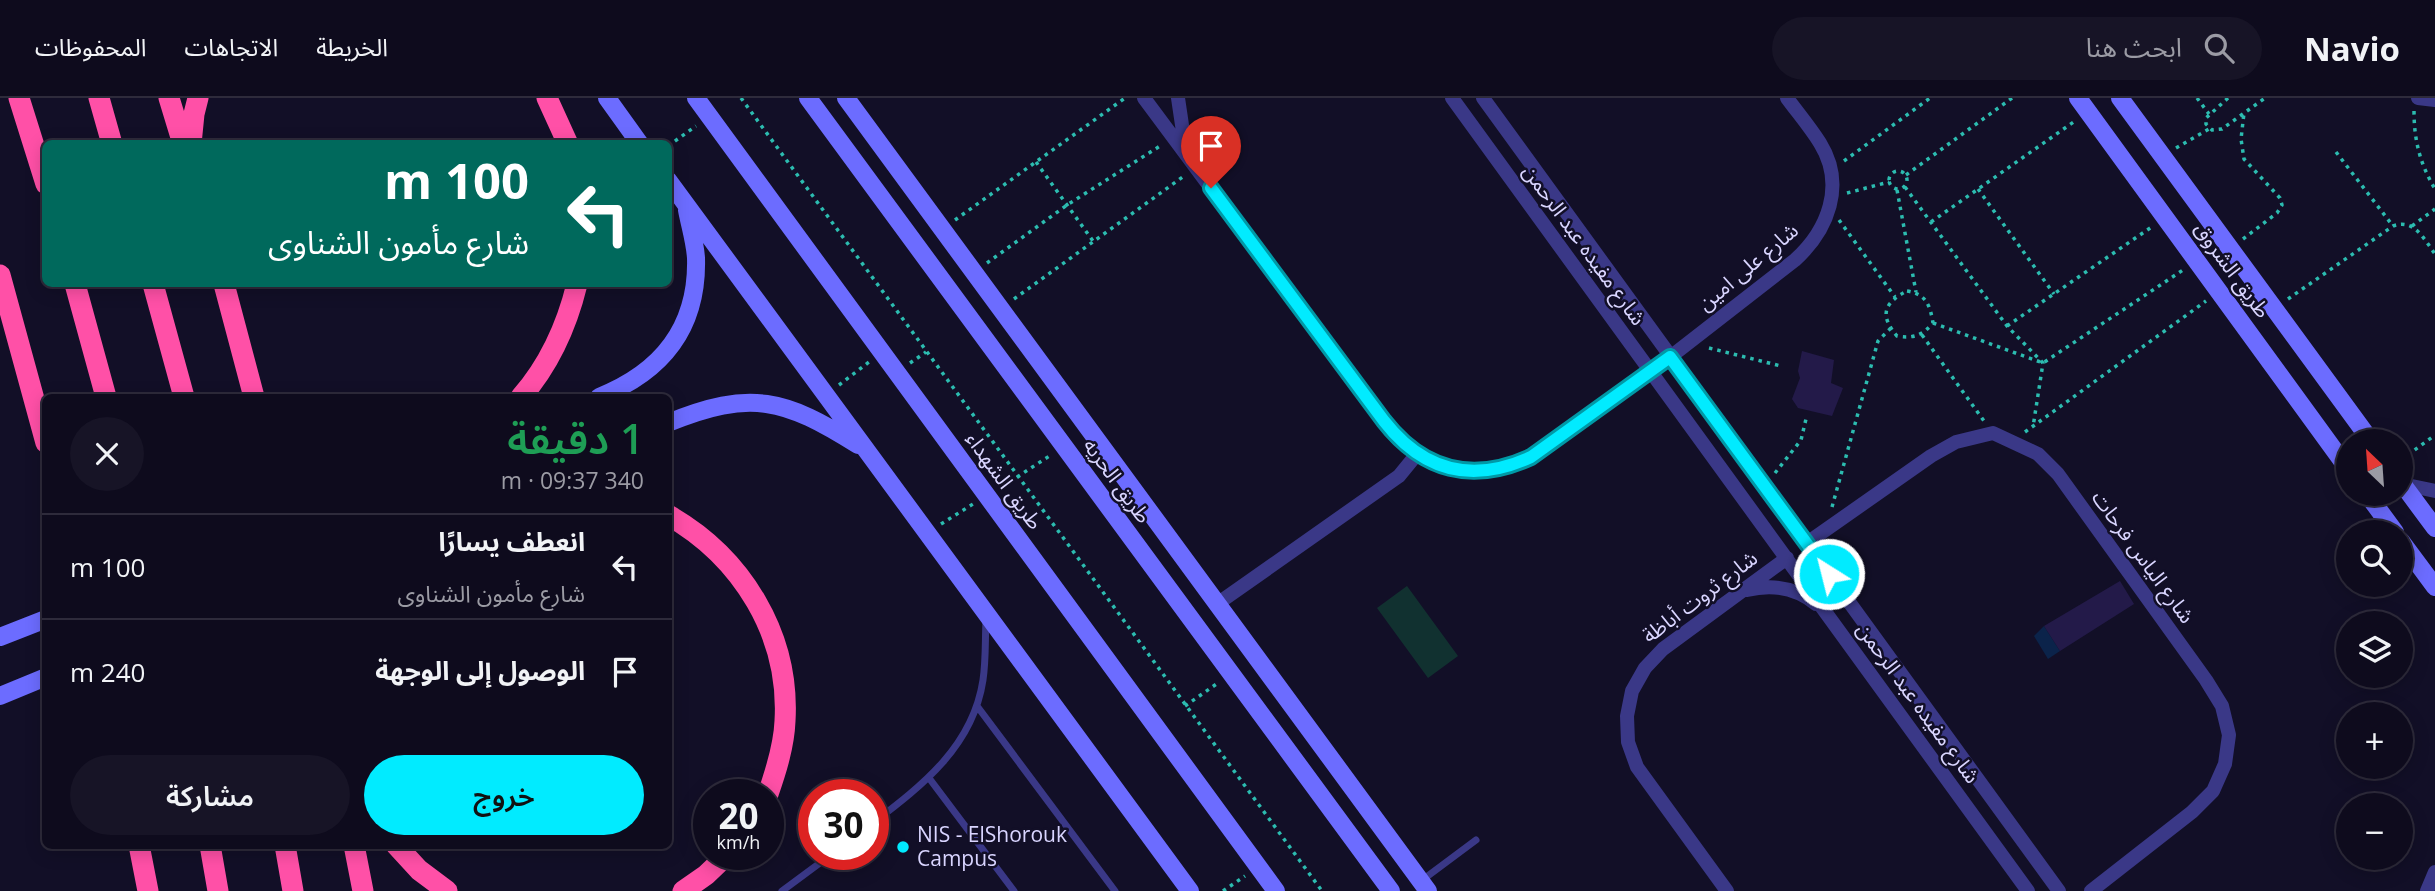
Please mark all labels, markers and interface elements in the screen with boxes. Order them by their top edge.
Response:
search box [1772,17,2262,80]
text: Navio [2304,26,2400,71]
text: ابحث هنا [2086,29,2182,65]
icon: search [2200,29,2238,67]
text: المحفوظات [35,30,146,63]
text: الاتجاهات [184,30,278,63]
text: الخريطة [316,30,388,63]
pin [1181,116,1241,188]
icon: arrive [1192,127,1230,165]
text: 100 m [384,147,529,213]
street label: شارع مفيده عبد الرحمن [1515,158,1653,332]
icon: left [553,168,644,259]
street label: شارع على امين [1691,216,1805,318]
street label: طريق الشروق [2188,216,2277,323]
text: شارع مأمون الشناوى [268,220,529,263]
text: 1 دقيقة [507,409,644,466]
button: close [70,417,144,491]
street label: طريق الشهداء [960,426,1050,535]
north arrow [2336,429,2413,506]
map controls [2336,429,2413,870]
street label: طريق الحريه [1077,432,1158,529]
text: 340 m · 09:37 [501,464,644,496]
street label: شارع الياس فرحات [2084,484,2202,630]
button: search [2336,520,2413,597]
text: انعطف يسارًا [439,523,585,559]
position arrow [1792,537,1866,611]
street label: شارع ثروت أباظة [1636,544,1764,650]
icon: left [606,548,644,586]
text: 100 m [70,549,145,585]
text: شارع مأمون الشناوى [397,577,585,609]
button: layers [2336,611,2413,688]
street label: شارع مفيده عبد الرحمن [1849,616,1987,790]
text: الوصول إلى الوجهة [375,652,585,688]
icon: arrive [606,653,644,691]
text: 240 m [70,654,145,690]
button: + [2336,702,2413,779]
button: مشاركة [70,755,350,835]
button: خروج [364,755,644,835]
speed limit sign: 30 [798,779,889,870]
text: 20 [718,792,759,839]
button: − [2336,793,2413,870]
place label: NIS - ElShorouk Campus [917,820,1067,872]
text: km/h [717,830,760,854]
marker: NIS - ElShorouk Campus [895,839,911,855]

